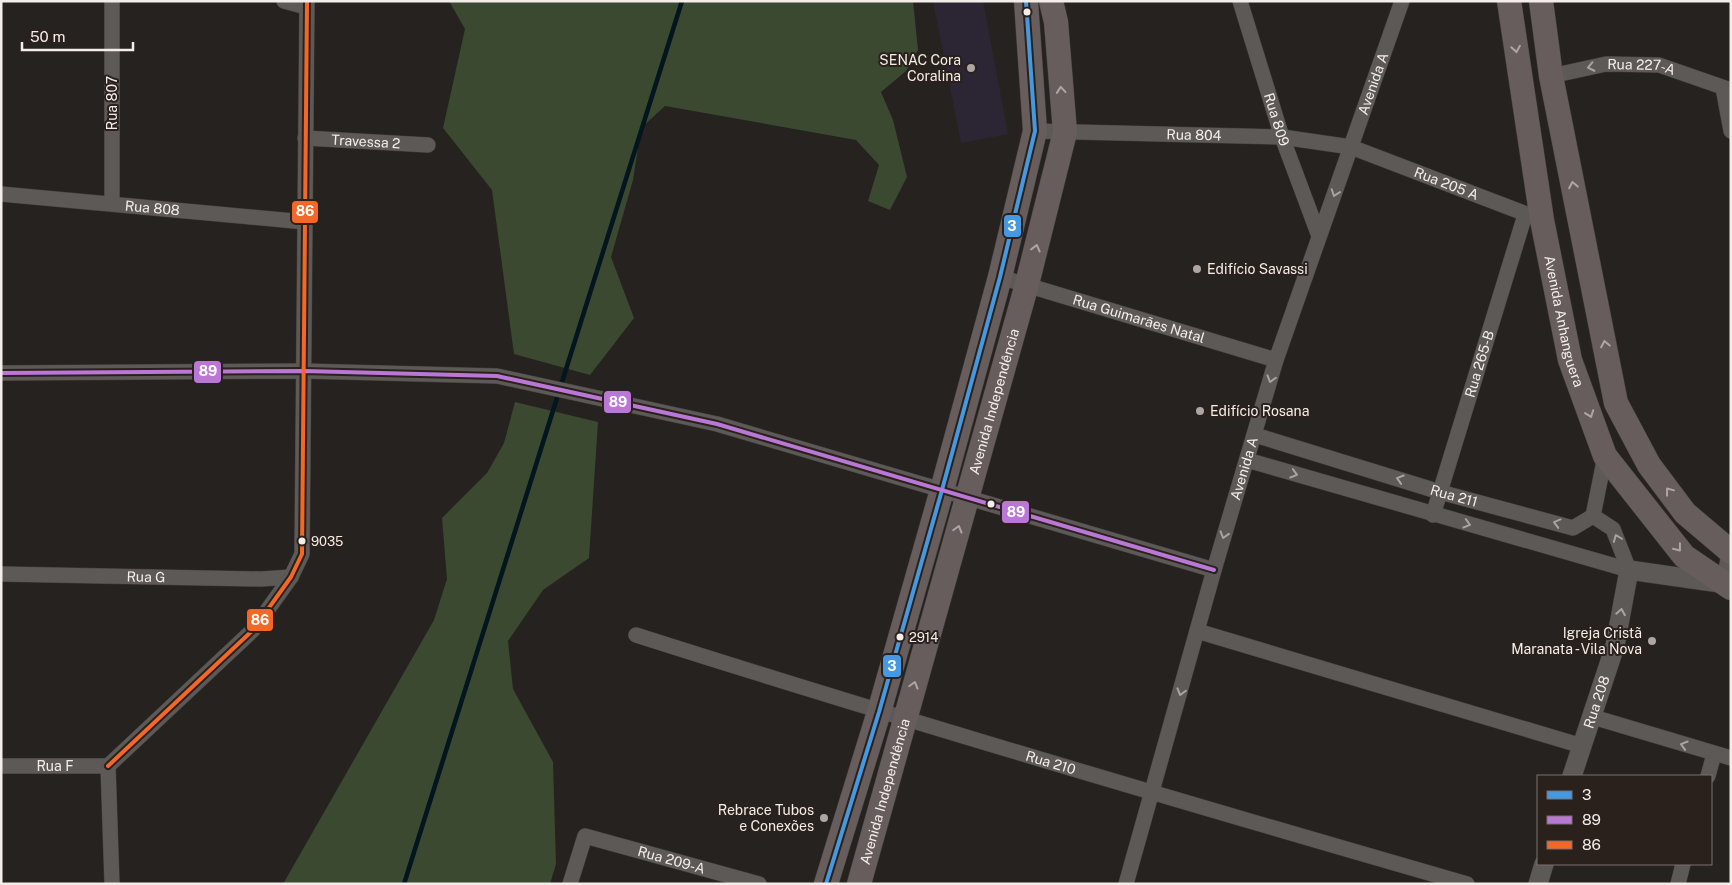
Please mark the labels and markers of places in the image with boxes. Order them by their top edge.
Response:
unlabelled marker [1022,7,1032,17]
place label: SENAC Cora Coralina [879,52,961,84]
marker: SENAC Cora Coralina [965,62,977,74]
place label: Edifício Savassi [1207,261,1308,277]
marker: Edifício Savassi [1191,263,1203,275]
place label: Edifício Rosana [1210,403,1309,419]
marker: Edifício Rosana [1194,405,1206,417]
unlabelled marker [986,499,996,509]
place label: 9035 [311,534,343,549]
marker: 9035 [297,536,307,546]
place label: Igreja Cristã Maranata - Vila Nova [1511,625,1642,657]
place label: 2914 [909,630,938,645]
marker: 2914 [895,632,905,642]
marker: Igreja Cristã Maranata - Vila Nova [1646,635,1658,647]
place label: Rebrace Tubos e Conexões [718,802,814,834]
marker: Rebrace Tubos e Conexões [818,812,830,824]

